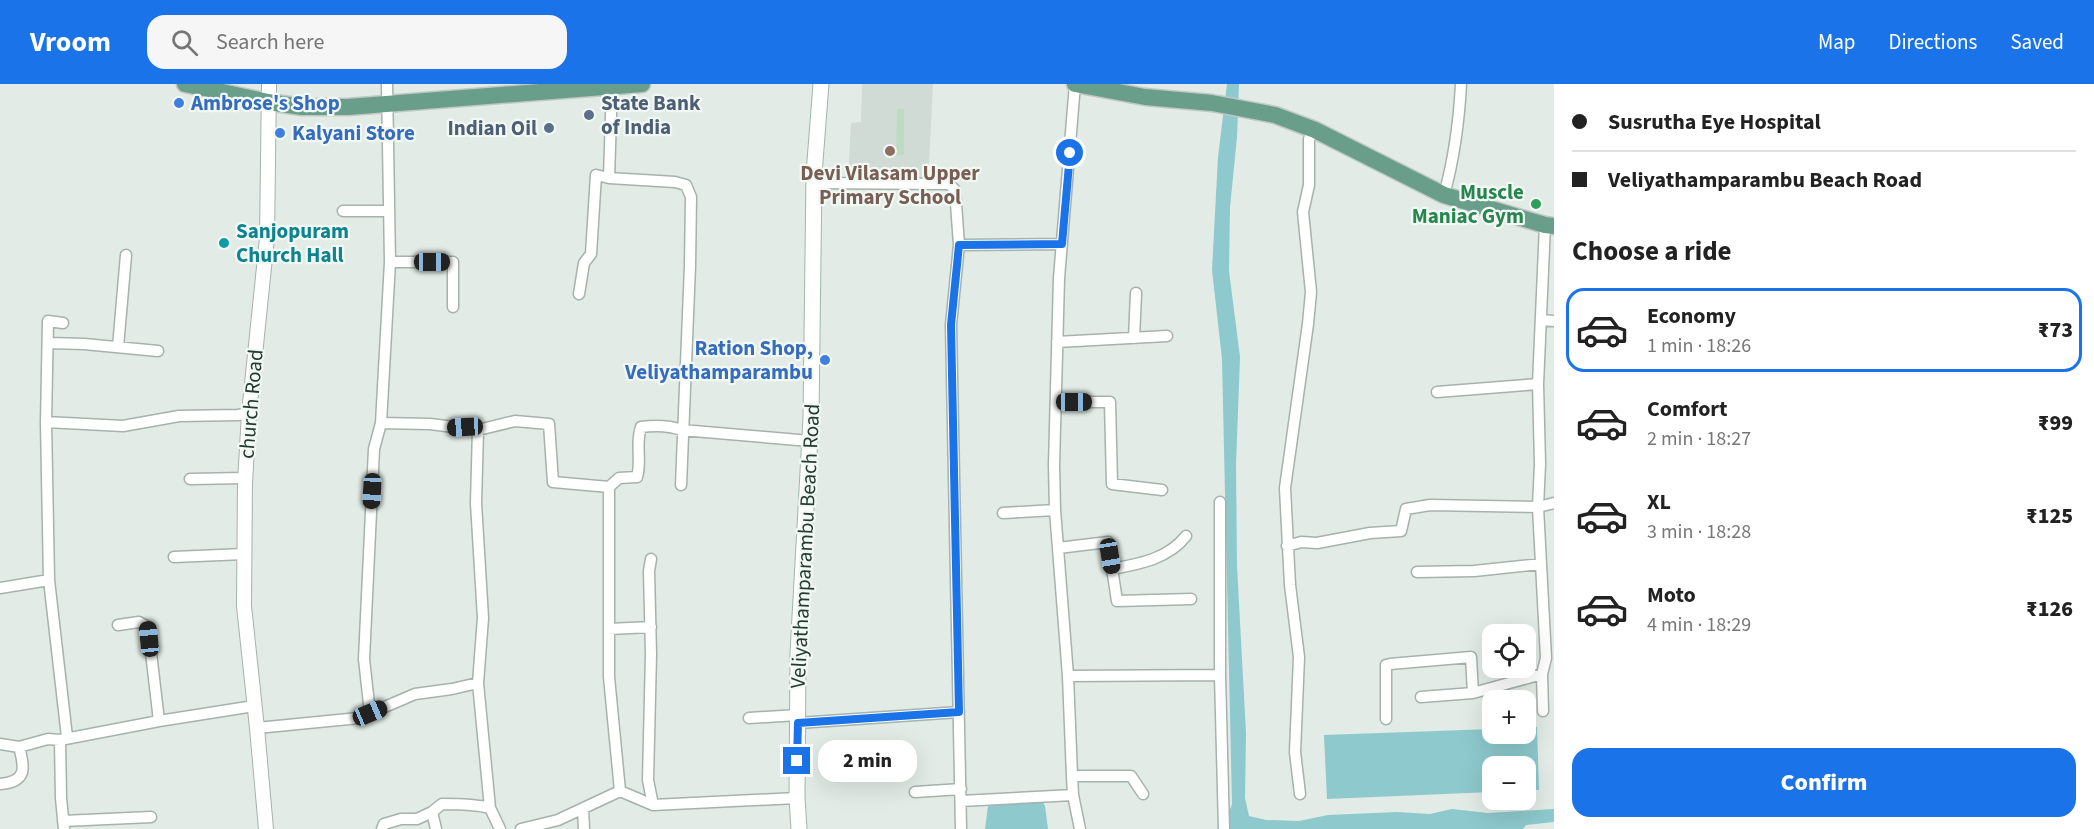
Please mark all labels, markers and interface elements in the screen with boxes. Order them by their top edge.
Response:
search box [147,15,567,69]
text: Vroom [30,22,111,62]
icon: search [168,26,201,59]
text: Search here [216,26,324,58]
text: Map [1818,27,1856,57]
text: Directions [1889,27,1977,57]
text: Saved [2010,27,2064,57]
place label: Ambrose's Shop [190,88,340,118]
place label: State Bank of India [601,88,701,142]
marker: Ambrose's Shop [172,96,186,110]
text: Susrutha Eye Hospital [1608,106,1821,138]
marker: State Bank of India [582,108,596,122]
place label: Indian Oil [447,113,537,143]
place label: Kalyani Store [292,118,415,148]
marker: Indian Oil [542,121,556,135]
marker: Kalyani Store [273,126,287,140]
route start [1056,139,1083,166]
marker: Devi Vilasam Upper Primary School [883,144,897,158]
place label: Devi Vilasam Upper Primary School [800,158,980,212]
text: Veliyathamparambu Beach Road [1608,164,1922,196]
place label: Muscle Maniac Gym [1412,177,1524,231]
marker: Muscle Maniac Gym [1529,197,1543,211]
place label: Sanjopuram Church Hall [236,216,349,270]
text: Choose a ride [1572,232,1732,271]
marker: Sanjopuram Church Hall [217,236,231,250]
car [414,253,450,271]
text: Economy [1647,300,1736,332]
icon: car [1575,303,1629,357]
text: ₹73 [2038,314,2073,346]
text: 1 min · 18:26 [1647,332,1751,360]
place label: Ration Shop, Veliyathamparambu [624,333,813,387]
street label: church Road [231,348,271,460]
marker: Ration Shop, Veliyathamparambu [818,353,832,367]
car [1056,393,1092,411]
text: Comfort [1647,393,1728,425]
icon: car [1575,396,1629,450]
street label: Veliyathamparambu Beach Road [783,403,827,689]
text: ₹99 [2038,407,2073,439]
car [447,417,483,437]
text: 2 min · 18:27 [1647,425,1751,453]
car [362,473,382,509]
text: XL [1647,486,1671,518]
icon: car [1575,489,1629,543]
text: ₹125 [2026,500,2073,532]
text: 3 min · 18:28 [1647,518,1751,546]
car [1098,537,1122,575]
text: Moto [1647,579,1696,611]
icon: car [1575,582,1629,636]
text: ₹126 [2026,593,2073,625]
text: 4 min · 18:29 [1647,611,1751,639]
car [138,620,160,658]
map controls [1482,624,1536,810]
button: locate [1482,624,1536,678]
button: + [1482,690,1536,744]
car [350,698,390,728]
callout: 2 min [818,740,917,782]
route end [783,747,810,774]
text: 2 min [843,747,892,775]
button: Confirm [1572,748,2076,817]
button: − [1482,756,1536,810]

